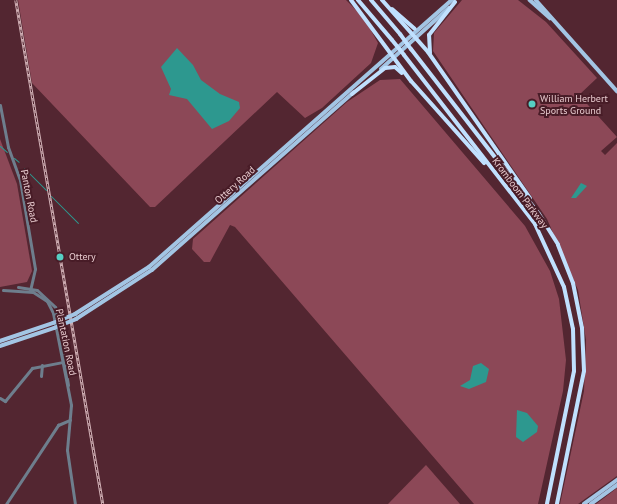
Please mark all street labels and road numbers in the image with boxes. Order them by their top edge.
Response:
street label: Kromboom Parkway [490,155,550,231]
street label: Ottery Road [212,164,258,206]
street label: Panton Road [18,169,40,223]
street label: Plantation Road [53,307,79,377]

